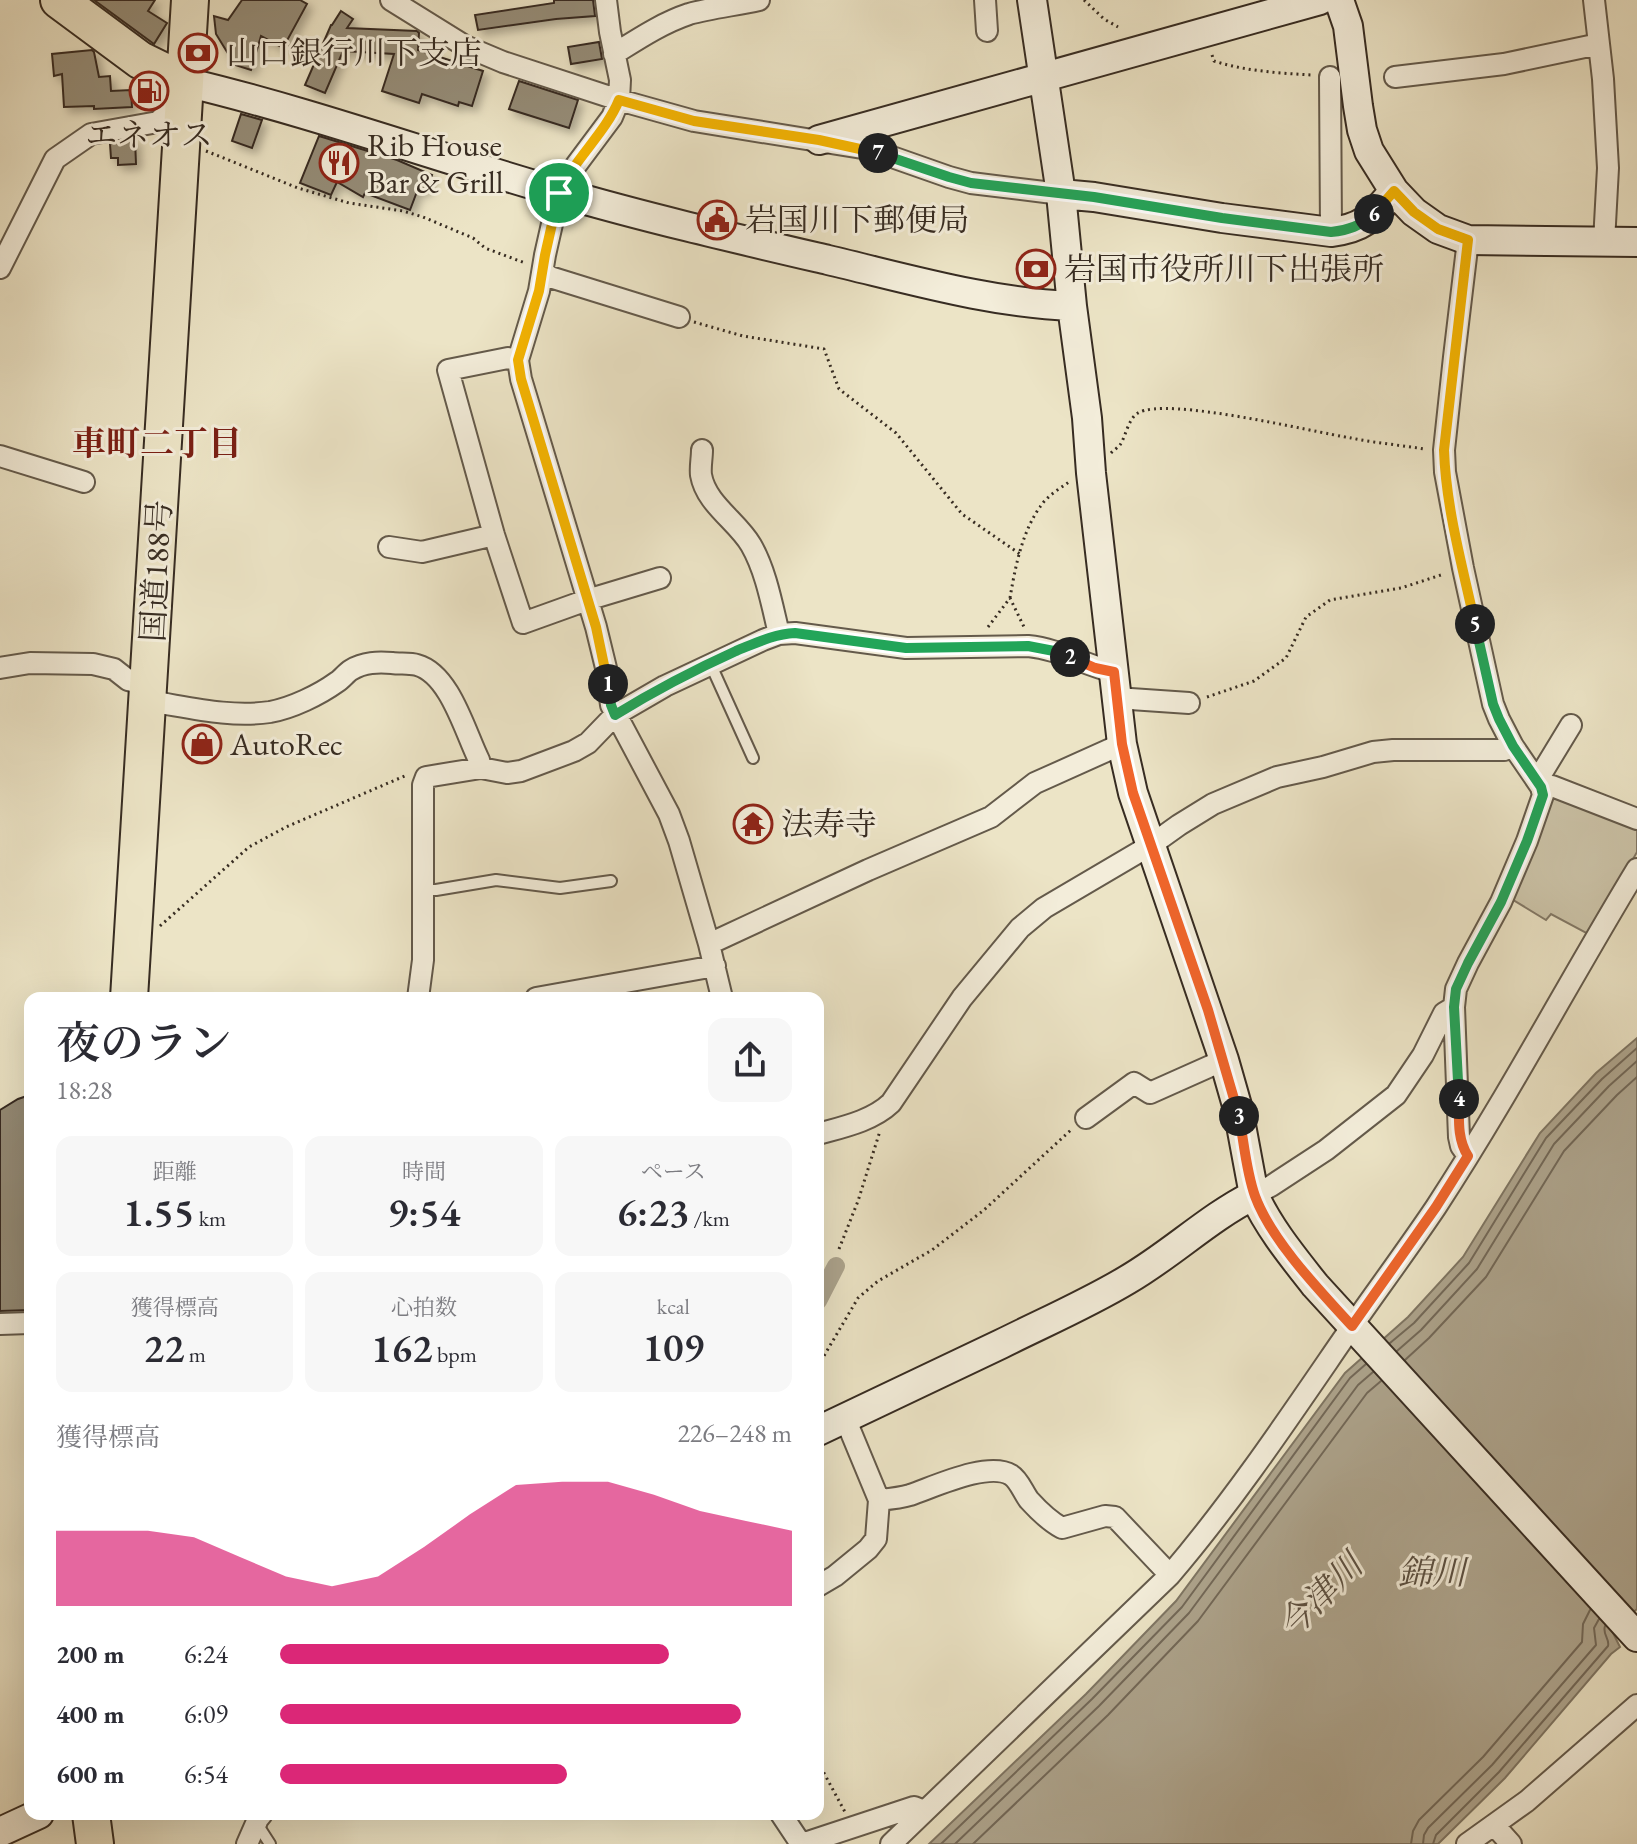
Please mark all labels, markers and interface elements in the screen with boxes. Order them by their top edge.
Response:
bank icon: 山口銀行川下支店 [177,32,219,74]
place label: 山口銀行川下支店 [226,32,482,74]
fuel station icon: エネオス [128,70,170,112]
place label: エネオス [85,114,213,156]
place label: Rib House Bar & Grill [367,124,504,203]
pin: 7 [858,133,898,173]
text: 7 [872,138,884,167]
restaurant icon: Rib House Bar & Grill [318,142,360,184]
pin [525,159,593,227]
icon: arrive [537,171,581,215]
pin: 6 [1354,194,1394,234]
public building icon: 岩国川下郵便局 [696,199,738,241]
place label: 岩国川下郵便局 [745,199,969,241]
text: 6 [1368,199,1380,228]
bank icon: 岩国市役所川下出張所 [1015,248,1057,290]
place label: 岩国市役所川下出張所 [1064,248,1384,290]
district label: 車町二丁目 [72,421,242,465]
street label: 国道188号 [131,499,181,643]
pin: 5 [1455,604,1495,644]
text: 5 [1469,609,1481,638]
pin: 2 [1050,637,1090,677]
text: 2 [1064,642,1076,671]
pin: 1 [588,664,628,704]
text: 1 [602,669,614,698]
shop icon: AutoRec [181,723,223,765]
place label: AutoRec [229,723,343,765]
temple icon: 法寿寺 [732,803,774,845]
place label: 法寿寺 [781,803,877,845]
text: 夜のラン [56,1014,232,1071]
button: share [708,1018,792,1102]
text: 18:28 [56,1073,112,1107]
pin: 4 [1439,1079,1479,1119]
text: 4 [1453,1084,1465,1113]
pin: 3 [1219,1096,1259,1136]
text: 3 [1233,1101,1245,1130]
text: 距離 [153,1157,197,1186]
text: 時間 [402,1157,446,1186]
text: ペース [641,1157,706,1186]
text: 1.55 [123,1186,194,1238]
text: 9:54 [388,1186,460,1238]
text: 6:23 [617,1186,689,1238]
text: km [194,1204,226,1233]
text: /km [689,1204,730,1233]
text: kcal [657,1292,690,1321]
text: 獲得標高 [131,1293,219,1322]
text: 心拍数 [391,1293,457,1322]
text: 109 [643,1321,704,1373]
text: 22 [143,1322,184,1374]
text: 162 [371,1322,433,1374]
text: m [184,1340,206,1369]
text: bpm [433,1340,477,1369]
text: 226–248 m [677,1416,792,1450]
text: 獲得標高 [56,1420,160,1454]
water label: 今津川 [1268,1541,1374,1647]
water label: 錦川 [1398,1550,1470,1594]
text: 200 m [56,1637,124,1671]
text: 6:24 [184,1637,228,1671]
text: 400 m [56,1697,124,1731]
text: 6:09 [184,1697,228,1731]
text: 600 m [56,1757,124,1791]
text: 6:54 [184,1757,228,1791]

